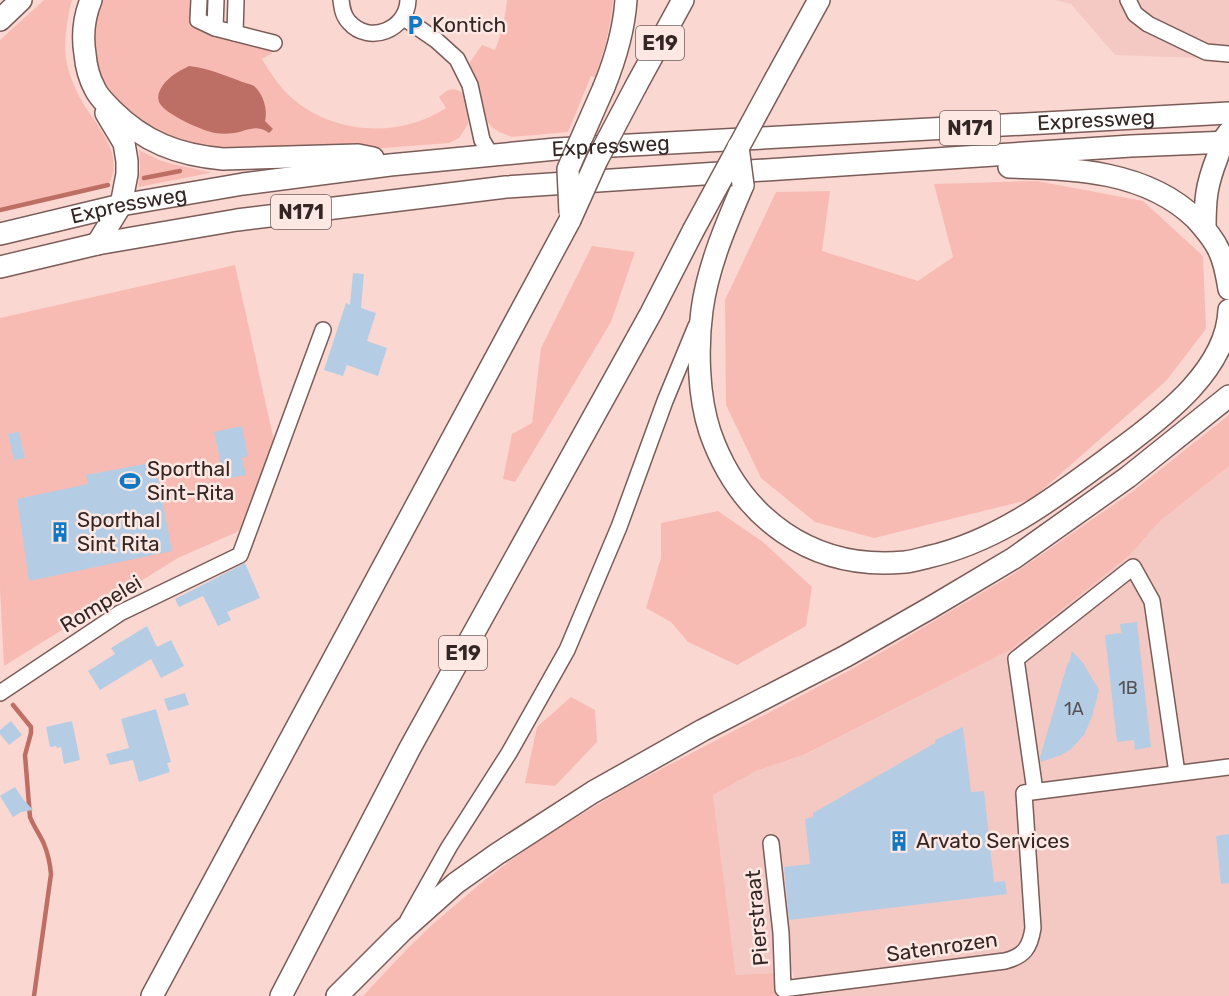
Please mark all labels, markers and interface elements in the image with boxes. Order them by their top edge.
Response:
place label: Kontich [432,12,506,37]
parking icon: Kontich [403,13,427,37]
road number: E19 [636,26,684,60]
street label: Expressweg [1036,104,1156,135]
road number: N171 [940,111,1000,145]
street label: Expressweg [551,130,670,161]
street label: Expressweg [68,181,189,229]
road number: N171 [271,195,331,229]
place label: Sporthal Sint-Rita [147,456,234,505]
sports icon: Sporthal Sint-Rita [118,469,142,493]
place label: Sporthal Sint Rita [77,507,160,556]
building icon: Sporthal Sint Rita [48,520,72,544]
street label: Rompelei [55,570,146,638]
road number: E19 [439,636,487,670]
house number: 1B [1118,677,1138,699]
house number: 1A [1064,698,1084,720]
place label: Arvato Services [916,828,1070,853]
building icon: Arvato Services [887,829,911,853]
street label: Pierstraat [740,869,773,967]
street label: Satenrozen [885,926,999,967]

